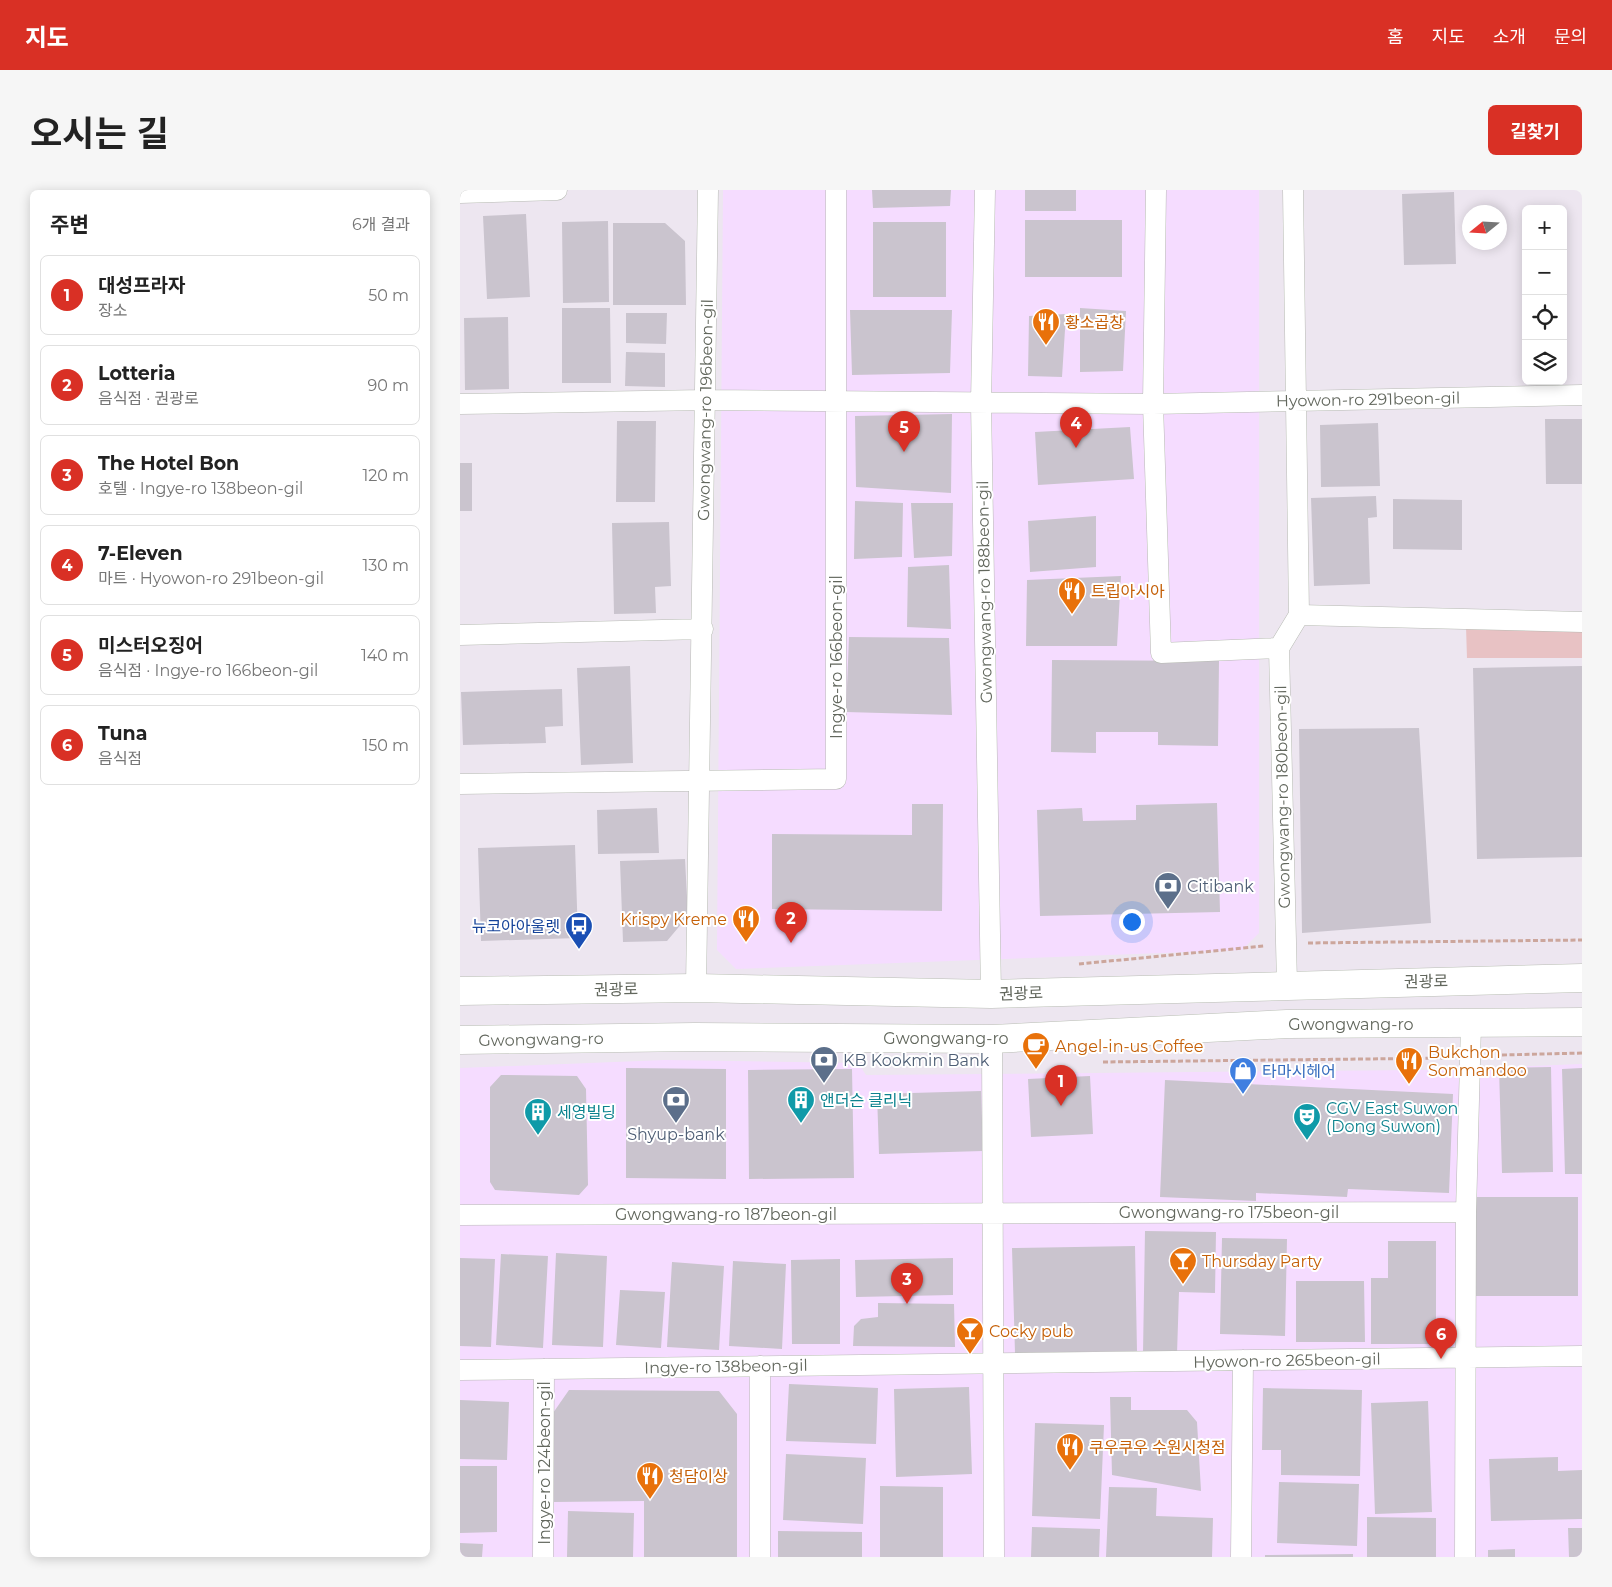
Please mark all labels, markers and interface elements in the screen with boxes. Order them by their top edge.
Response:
text: 지도 [25,23,69,52]
text: 홈 [1387,26,1404,48]
text: 지도 [1432,26,1465,48]
text: 소개 [1493,26,1526,48]
text: 문의 [1554,26,1587,48]
button: 길찾기 [1488,105,1582,155]
text: 오시는 길 [30,112,169,155]
north arrow [1462,205,1507,250]
map controls [1522,205,1567,385]
button: + [1522,205,1567,250]
text: 주변 [50,212,89,237]
text: 6개 결과 [352,215,410,234]
button: − [1522,250,1567,295]
text: 대성프라자 [98,274,185,297]
text: 1 [64,286,70,305]
text: 50 m [368,286,409,305]
button: locate [1522,295,1567,340]
street label: Gwongwang-ro 196beon-gil [694,299,717,521]
text: 장소 [98,301,127,320]
restaurant icon: 황소곱창 [1031,307,1061,346]
place label: 황소곱창 [1065,313,1124,332]
button: layers [1522,340,1567,385]
text: Lotteria [98,362,175,385]
text: 2 [62,376,72,395]
text: 90 m [367,376,409,395]
street label: Hyowon-ro 291beon-gil [1276,388,1460,411]
text: 음식점 · 권광로 [98,389,199,408]
pin: 4 [1060,407,1092,448]
pin: 5 [888,411,920,452]
text: The Hotel Bon [98,452,239,475]
text: 3 [62,466,72,485]
text: 120 m [362,466,409,485]
text: 호텔 · Ingye-ro 138beon-gil [98,479,303,498]
street label: Gwongwang-ro 188beon-gil [973,480,996,704]
text: 7-Eleven [98,542,183,565]
text: 4 [61,556,73,575]
text: 130 m [362,556,409,575]
text: 마트 · Hyowon-ro 291beon-gil [98,569,324,588]
street label: Ingye-ro 166beon-gil [827,575,846,739]
restaurant icon: 트립아시아 [1057,576,1087,615]
place label: 트립아시아 [1091,582,1165,601]
text: 미스터오징어 [98,634,203,657]
text: 5 [62,646,72,665]
text: 140 m [361,646,409,665]
text: 음식점 · Ingye-ro 166beon-gil [98,661,318,680]
street label: Gwongwang-ro 180beon-gil [1271,685,1294,909]
text: Tuna [98,722,147,745]
text: 6 [62,736,72,755]
text: 150 m [362,736,409,755]
text: 음식점 [98,749,142,768]
bank icon: Citibank [1153,871,1183,910]
place label: Citibank [1187,877,1254,896]
pin: 2 [775,902,807,943]
restaurant icon: Krispy Kreme [731,904,761,943]
your location [1119,909,1145,935]
place label: Krispy Kreme [620,910,727,929]
bus stop icon: 뉴코아아울렛 [564,911,594,950]
place label: 뉴코아아울렛 [472,917,560,936]
street label: 권광로 [1404,972,1449,991]
street label: 권광로 [594,980,639,999]
street label: 권광로 [999,983,1044,1004]
street label: Gwongwang-ro [1288,1015,1414,1034]
street label: Gwongwang-ro [478,1029,604,1050]
street label: Gwongwang-ro [883,1029,1009,1048]
cafe icon: Angel-in-us Coffee [1021,1031,1051,1070]
place label: Angel-in-us Coffee [1055,1037,1203,1056]
place label: Bukchon Sonmandoo [1428,1043,1527,1080]
bank icon: KB Kookmin Bank [809,1045,839,1084]
restaurant icon: Bukchon Sonmandoo [1394,1046,1424,1085]
place label: KB Kookmin Bank [843,1051,990,1070]
shop icon: 타마시헤어 [1228,1056,1258,1095]
place label: 타마시헤어 [1262,1062,1336,1081]
pin: 1 [1045,1065,1077,1106]
bank icon: Shyup-bank [661,1085,691,1124]
building icon: 앤더슨 클리닉 [786,1085,816,1124]
place label: 앤더슨 클리닉 [820,1091,913,1110]
building icon: 세영빌딩 [523,1097,553,1136]
place label: CGV East Suwon (Dong Suwon) [1326,1099,1458,1136]
theatre icon: CGV East Suwon (Dong Suwon) [1292,1102,1322,1141]
place label: 세영빌딩 [557,1103,616,1122]
place label: Shyup-bank [627,1125,725,1144]
street label: Gwongwang-ro 175beon-gil [1119,1203,1339,1222]
street label: Gwongwang-ro 187beon-gil [615,1205,837,1224]
bar icon: Thursday Party [1168,1246,1198,1285]
place label: Thursday Party [1202,1252,1322,1271]
pin: 3 [891,1263,923,1304]
bar icon: Cocky pub [955,1316,985,1355]
pin: 6 [1425,1318,1457,1359]
place label: Cocky pub [989,1322,1074,1341]
street label: Hyowon-ro 265beon-gil [1193,1349,1381,1372]
street label: Ingye-ro 138beon-gil [644,1356,808,1377]
street label: Ingye-ro 124beon-gil [535,1381,554,1545]
restaurant icon: 쿠우쿠우 수원시청점 [1055,1432,1085,1471]
place label: 쿠우쿠우 수원시청점 [1089,1438,1226,1457]
restaurant icon: 청담이상 [635,1461,665,1500]
place label: 청담이상 [669,1467,728,1486]

